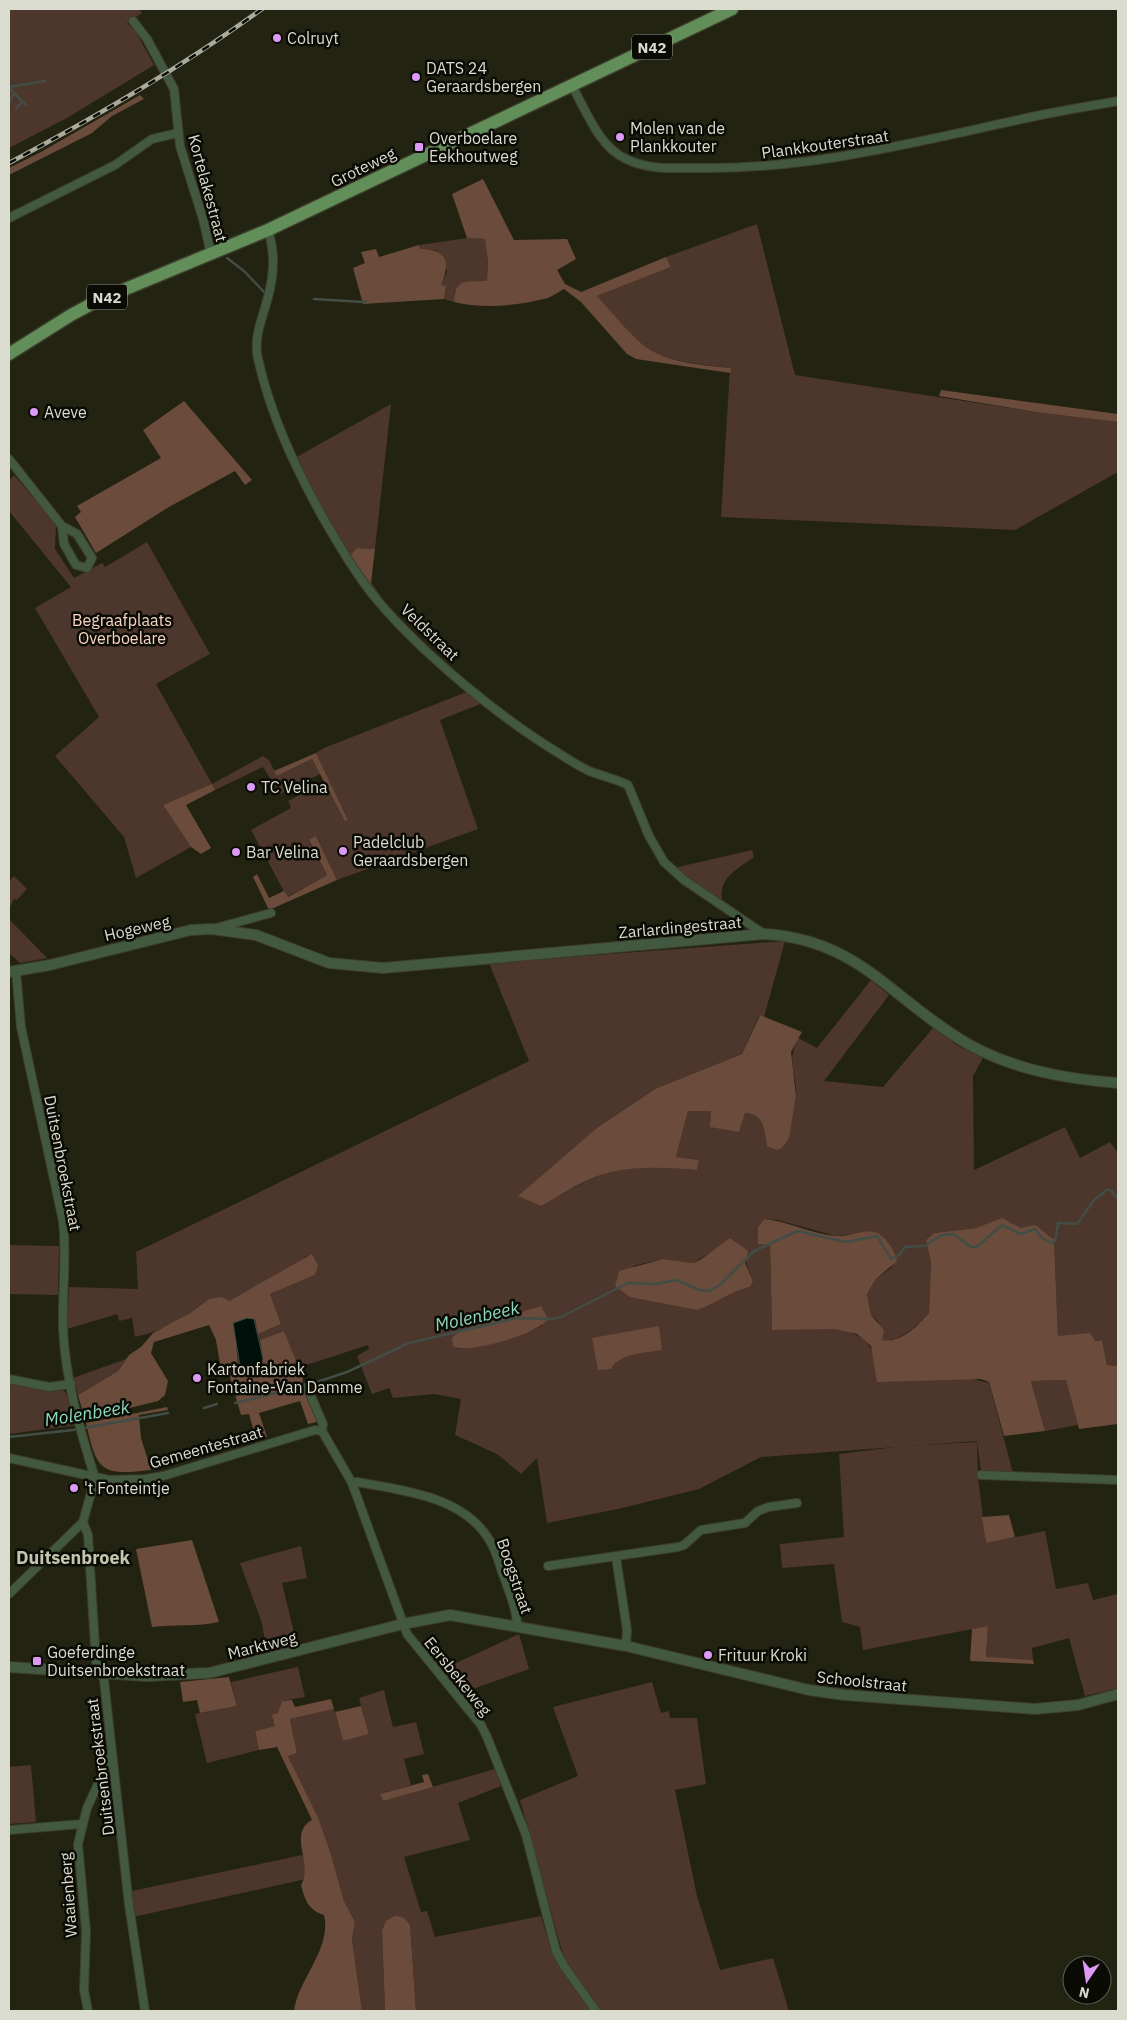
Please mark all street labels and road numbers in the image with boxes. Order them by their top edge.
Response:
road number: N42 [632,34,672,60]
street label: Plankkouterstraat [760,125,890,163]
street label: Kortelakestraat [184,132,232,244]
street label: Groteweg [327,143,399,191]
road number: N42 [87,284,127,310]
street label: Veldstraat [397,599,463,665]
street label: Hogeweg [102,911,172,945]
street label: Zarlardingestraat [618,912,742,942]
street label: Duitsenbroekstraat [40,1093,86,1233]
street label: Gemeentestraat [147,1421,265,1473]
street label: Boogstraat [493,1536,537,1616]
street label: Marktweg [225,1627,299,1663]
street label: Eersbekeweg [420,1632,496,1720]
street label: Schoolstraat [816,1666,908,1696]
street label: Duitsenbroekstraat [82,1697,118,1837]
street label: Waaienberg [55,1851,81,1938]

